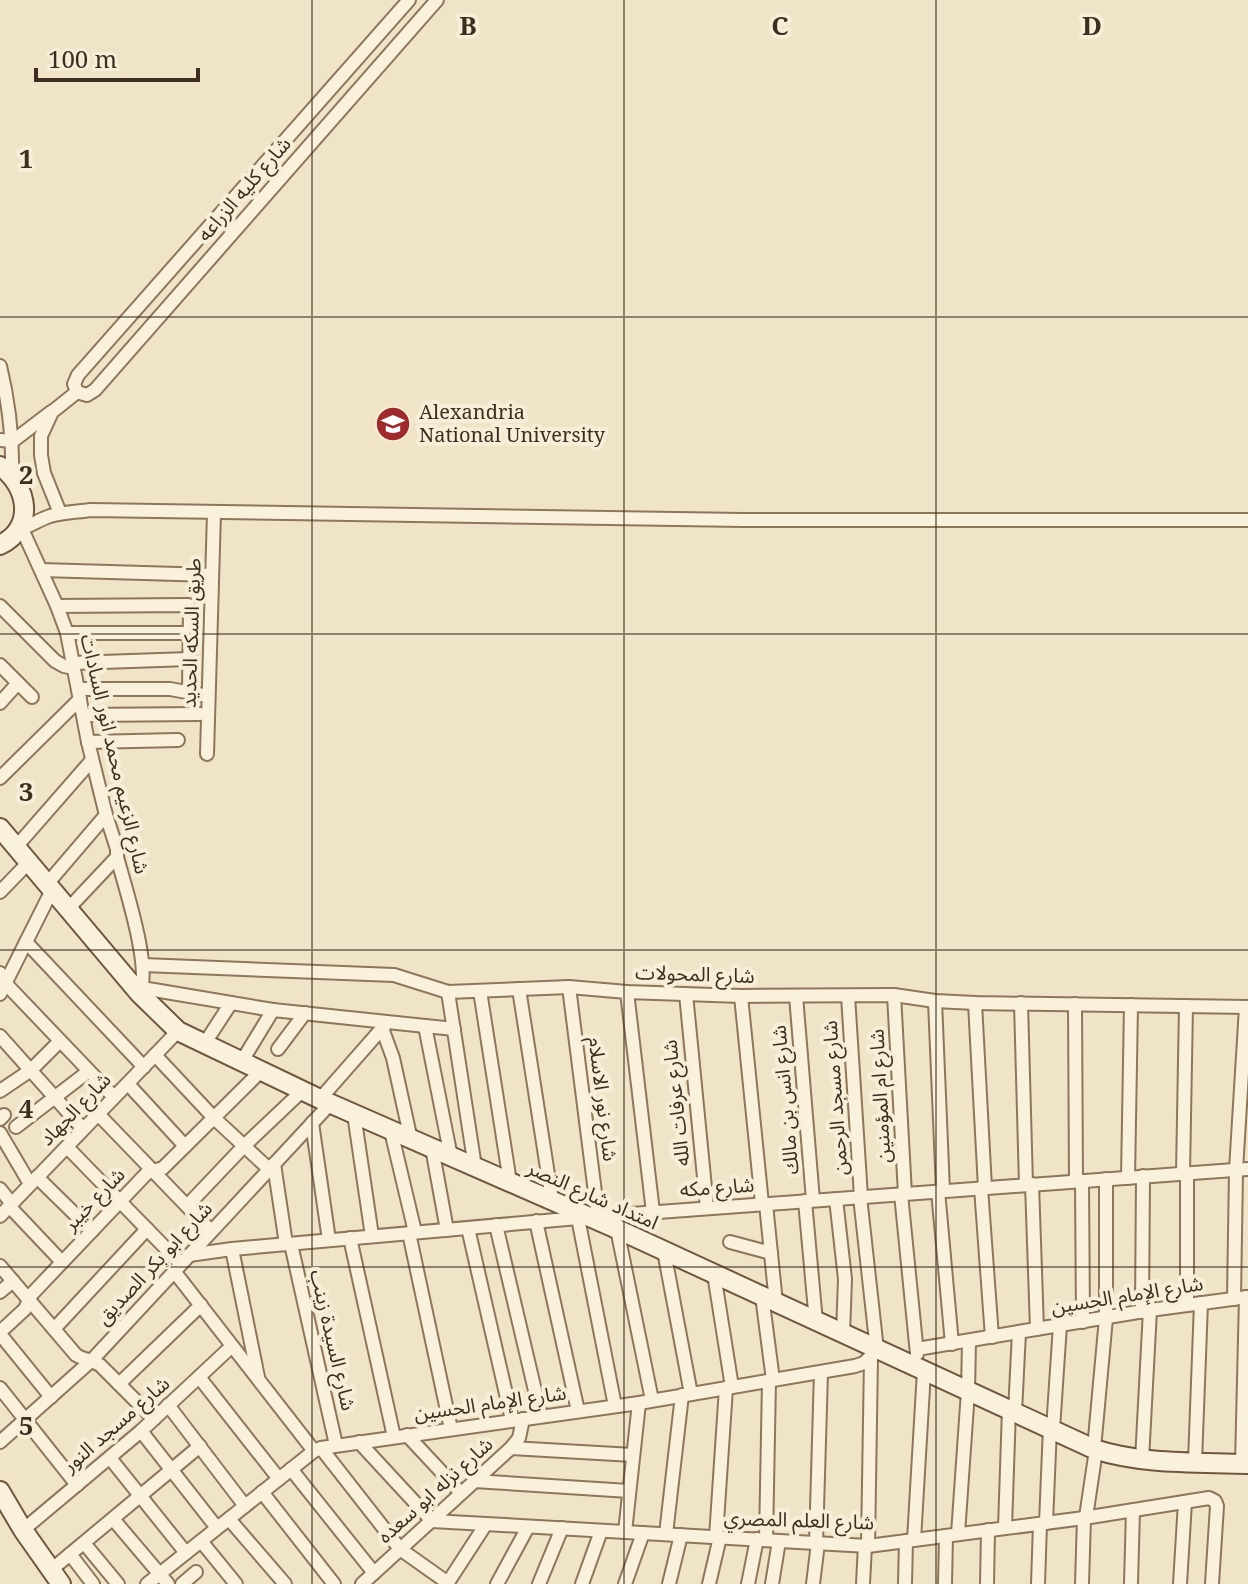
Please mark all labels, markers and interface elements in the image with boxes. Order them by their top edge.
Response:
text: B [459,7,477,43]
text: C [771,7,789,43]
text: D [1082,7,1102,43]
scale bar [36,32,198,82]
text: 100 m [48,42,117,75]
street label: شارع كليه الزراعه [191,131,298,248]
text: 1 [19,140,33,176]
place label: Alexandria National University [419,398,606,448]
school or university icon: Alexandria National University [374,405,412,443]
text: 2 [19,456,33,492]
street label: طريق السكه الحديد [174,557,207,709]
street label: شارع الزعيم محمد انور السادات [73,631,156,877]
text: 3 [19,773,33,809]
street label: شارع المحولات [635,958,755,991]
street label: شارع مسجد الرحمن [816,1020,855,1176]
street label: شارع انس بن مالك [765,1024,806,1176]
street label: شارع ام المؤمنين [863,1028,898,1164]
street label: شارع نور الاسلام [580,1035,625,1163]
street label: شارع عرفات الله [655,1038,698,1168]
street label: شارع الجهاد [33,1066,118,1153]
text: 4 [19,1090,34,1126]
street label: امتداد شارع النصر [522,1153,663,1237]
street label: شارع خيبر [56,1161,132,1238]
street label: شارع مكه [679,1170,755,1205]
street label: شارع ابو بكر الصديق [89,1195,219,1331]
street label: شارع السيدة زينب [302,1267,363,1414]
street label: شارع الإمام الحسين [1049,1269,1205,1322]
street label: شارع مسجد النور [56,1370,176,1480]
street label: شارع الإمام الحسين [412,1378,568,1429]
text: 5 [19,1407,33,1443]
street label: شارع نزله ابو سعده [371,1431,500,1550]
street label: شارع العلم المصري [723,1503,875,1538]

